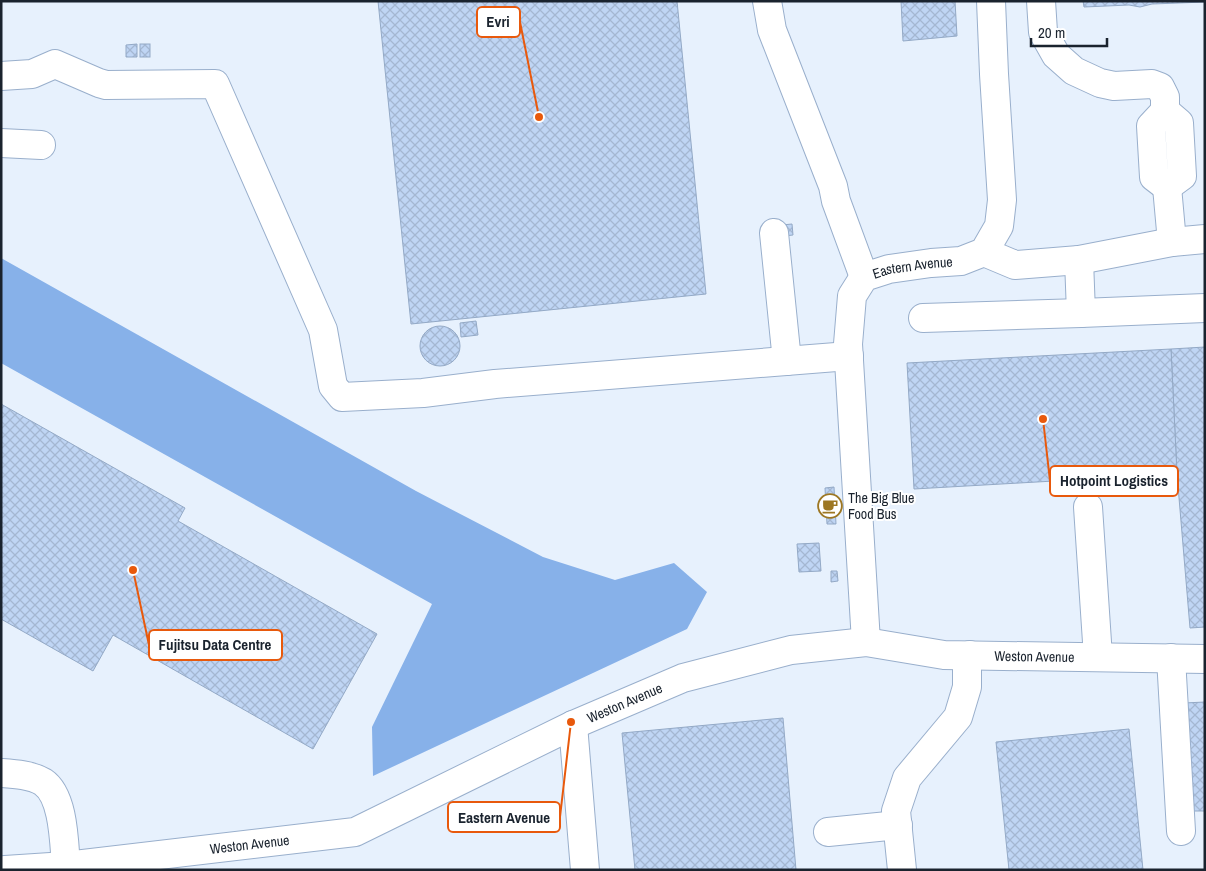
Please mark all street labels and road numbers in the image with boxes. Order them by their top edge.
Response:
street label: Eastern Avenue [870,253,953,283]
street label: Weston Avenue [994,647,1075,666]
street label: Weston Avenue [584,679,665,727]
street label: Weston Avenue [209,831,290,858]

